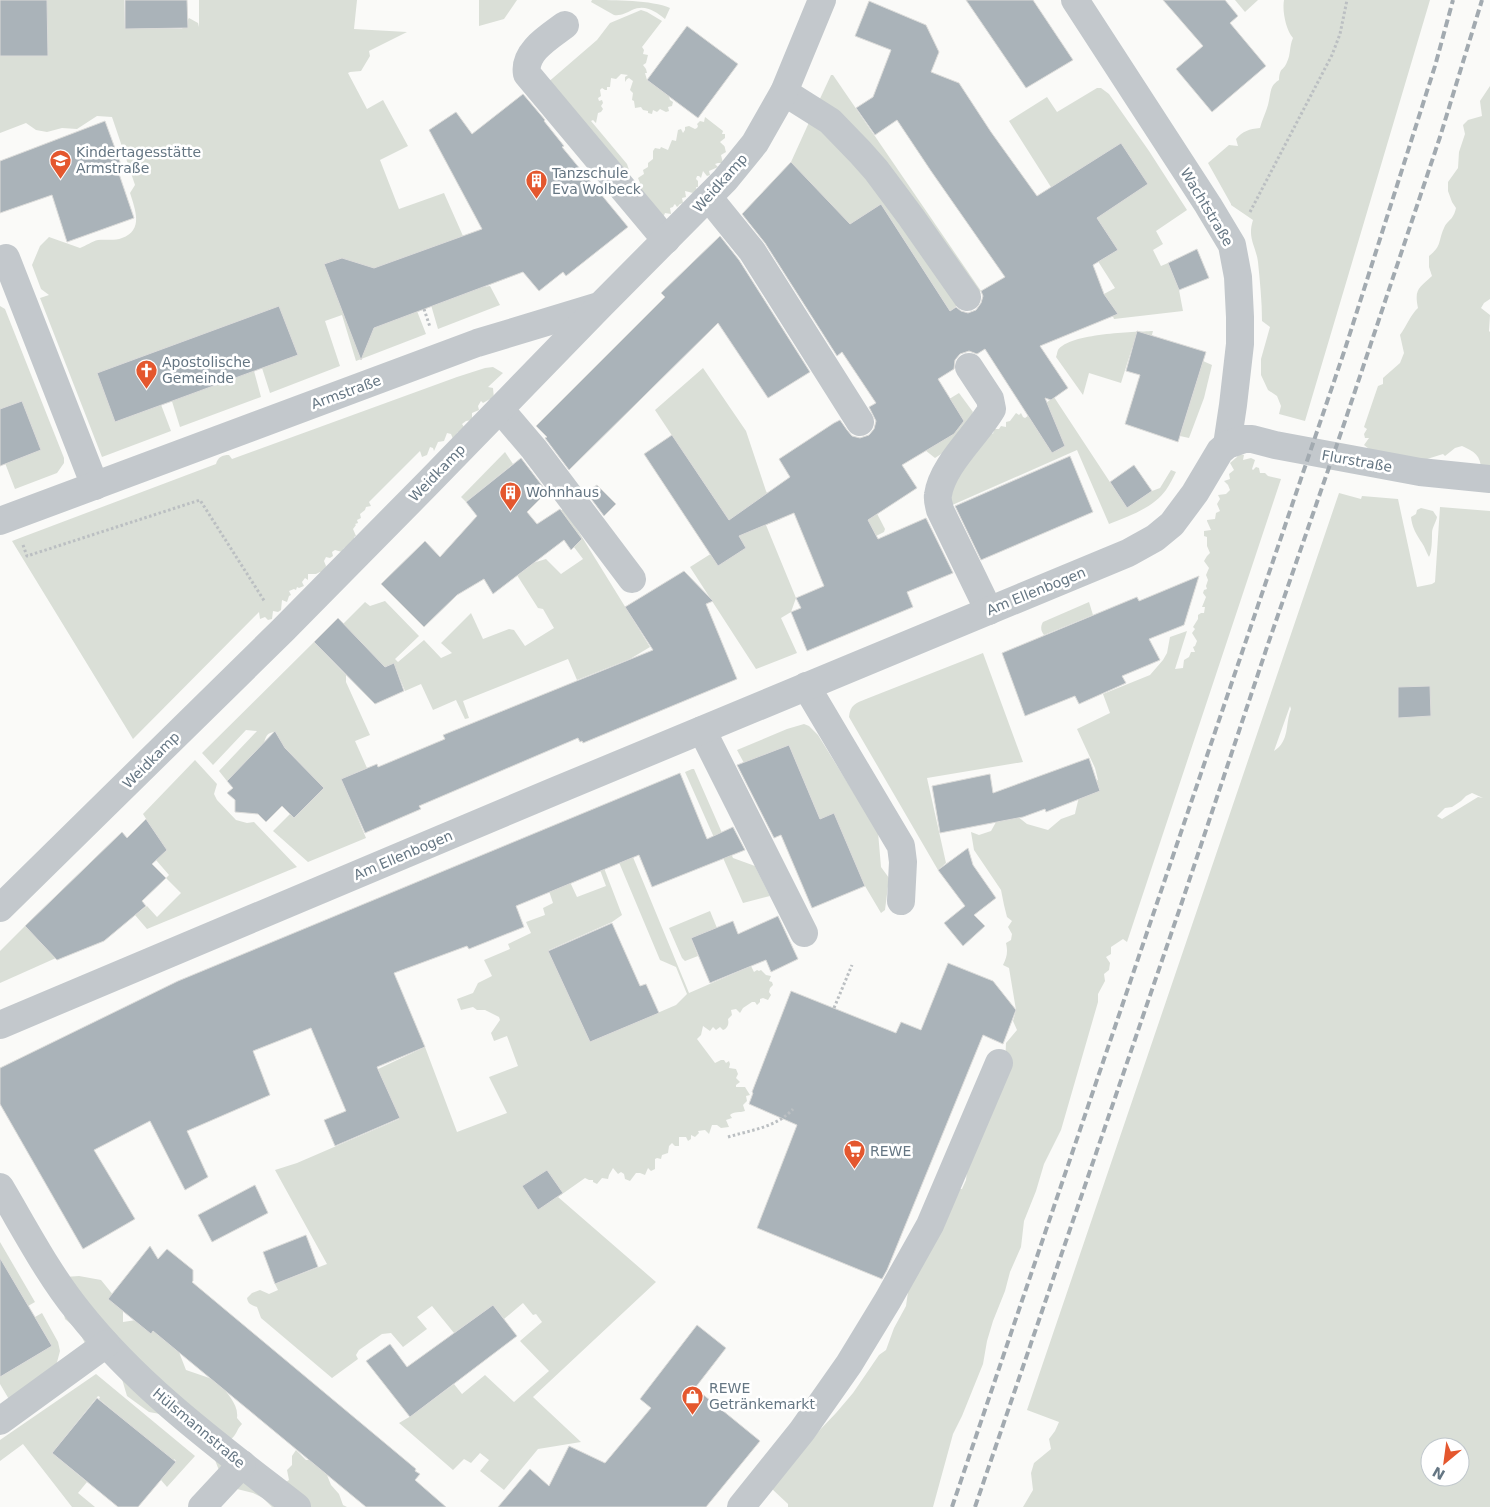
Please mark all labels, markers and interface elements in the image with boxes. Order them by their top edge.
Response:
place label: Kindertagesstätte Armstraße [76,144,201,176]
school or university icon: Kindertagesstätte Armstraße [48,148,72,179]
street label: Weidkamp [690,150,751,216]
place label: Tanzschule Eva Wolbeck [551,165,642,197]
street label: Wachtstraße [1177,165,1237,249]
building icon: Tanzschule Eva Wolbeck [524,169,548,200]
place label: Apostolische Gemeinde [162,354,251,386]
church icon: Apostolische Gemeinde [134,358,158,389]
street label: Armstraße [309,372,383,412]
street label: Weidkamp [406,441,468,505]
street label: Flurstraße [1321,447,1393,475]
building icon: Wohnhaus [498,480,522,511]
place label: Wohnhaus [526,484,599,500]
street label: Am Ellenbogen [984,564,1088,618]
street label: Weidkamp [119,728,183,792]
street label: Am Ellenbogen [351,827,455,883]
supermarket icon: REWE [842,1139,866,1170]
place label: REWE [870,1143,911,1159]
place label: REWE Getränkemarkt [709,1380,815,1412]
shop icon: REWE Getränkemarkt [681,1384,705,1415]
street label: Hülsmannstraße [150,1385,248,1471]
north arrow [1420,1437,1470,1487]
text: N [1430,1464,1448,1483]

